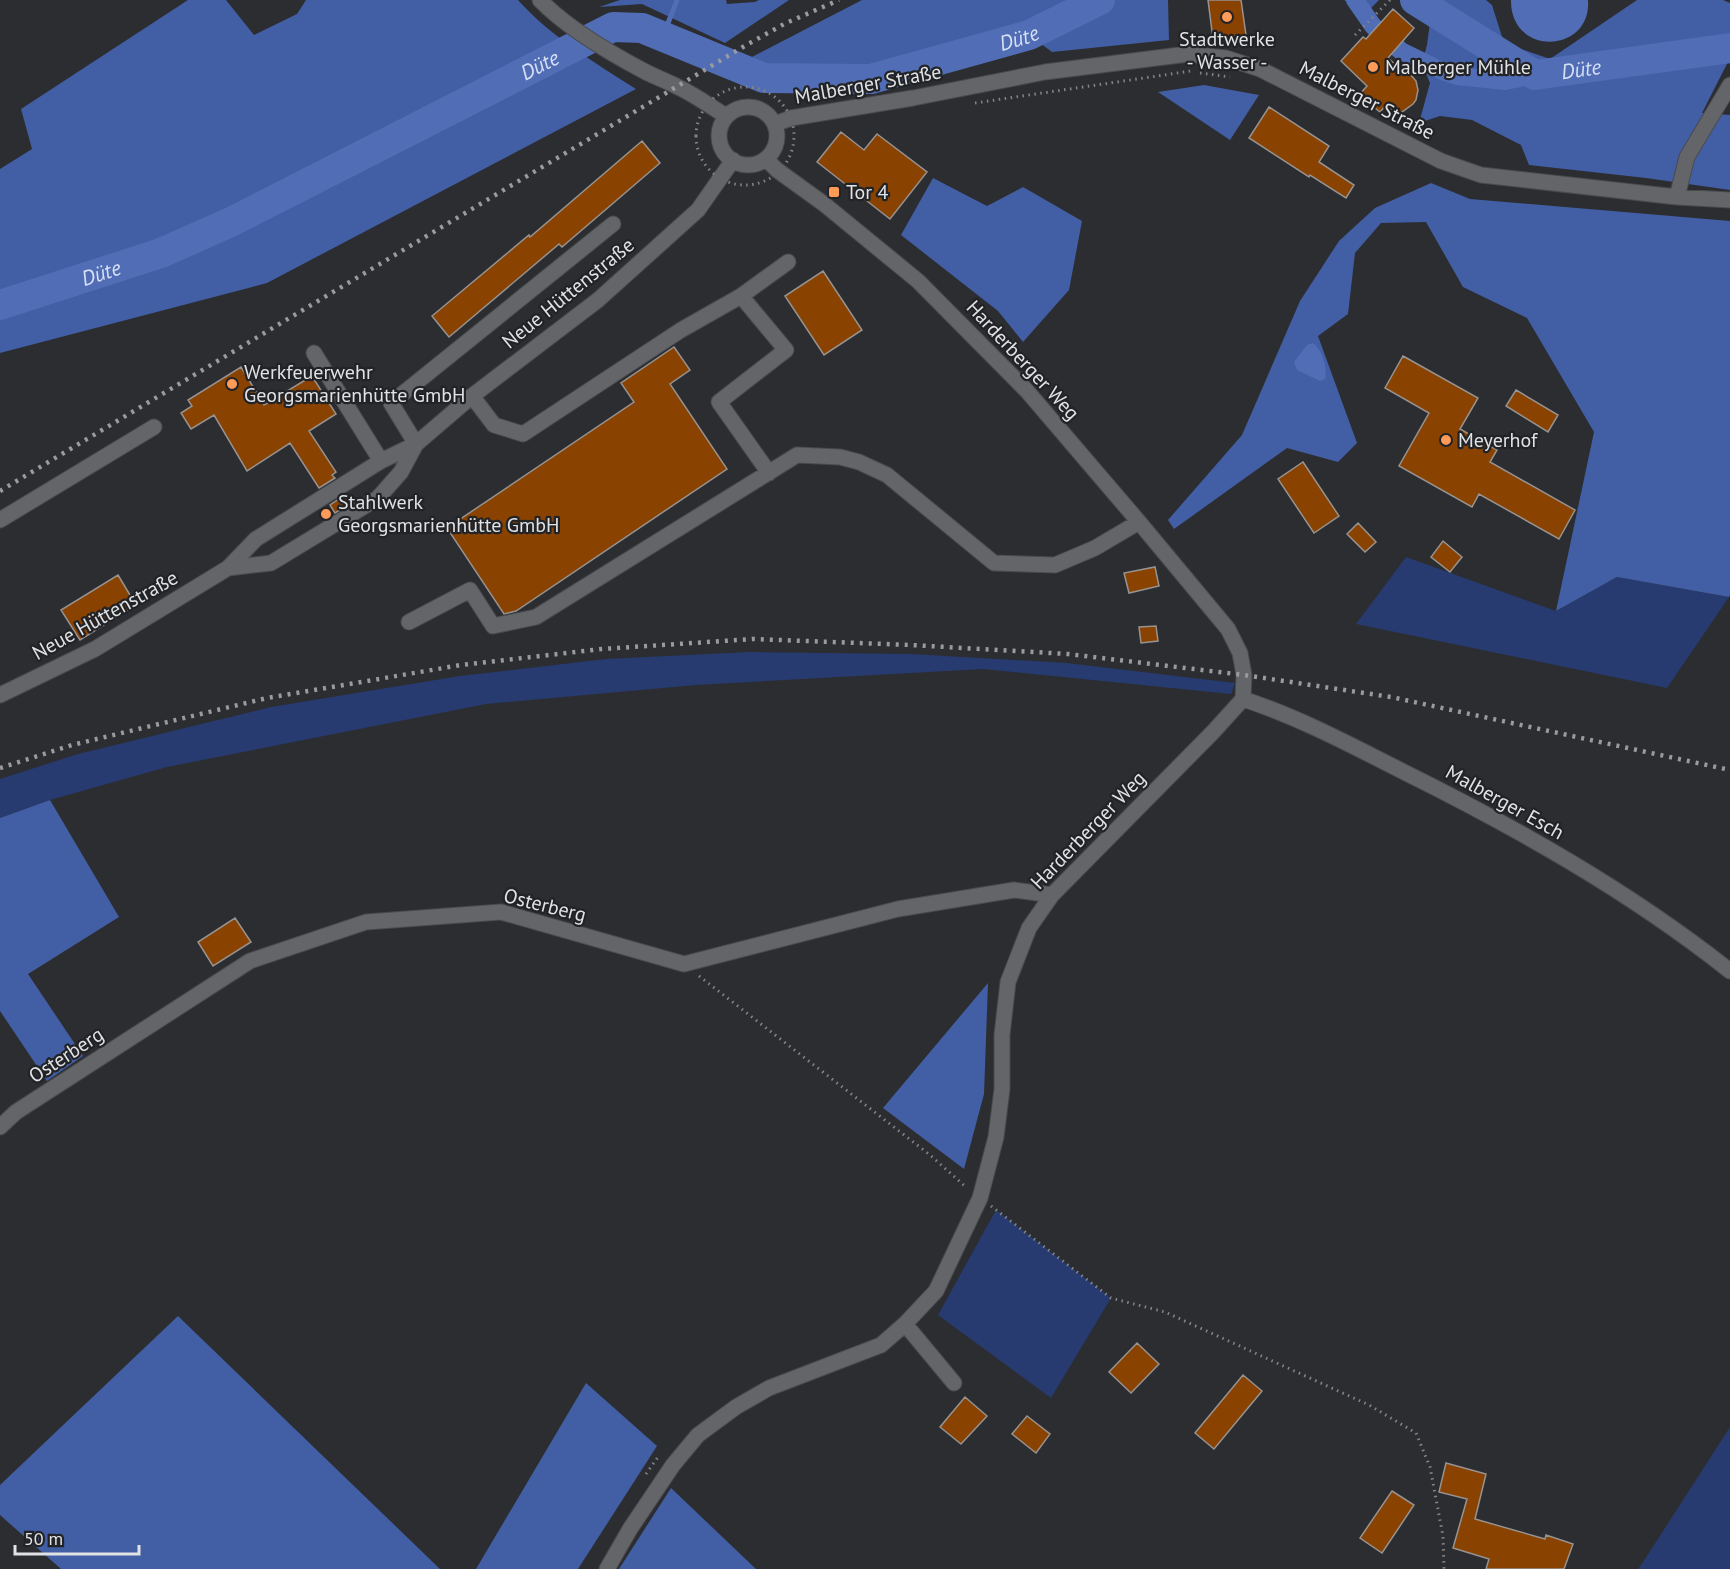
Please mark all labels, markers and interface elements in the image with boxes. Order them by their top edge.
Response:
marker: Stadtwerke - Wasser - [1220,10,1234,24]
water label: Düte [996,19,1044,56]
place label: Stadtwerke - Wasser - [1179,26,1275,75]
water label: Düte [515,43,564,86]
water label: Düte [1559,52,1603,85]
place label: Malberger Mühle [1385,54,1531,80]
street label: Malberger Straße [1295,55,1439,145]
street label: Malberger Straße [793,58,943,110]
marker: Malberger Mühle [1366,60,1380,74]
place label: Tor 4 [846,179,888,205]
marker: Tor 4 [827,185,841,199]
street label: Neue Hüttenstraße [497,232,639,354]
water label: Düte [78,253,124,291]
street label: Harderberger Weg [961,295,1085,425]
place label: Werkfeuerwehr Georgsmarienhütte GmbH [244,359,466,408]
marker: Werkfeuerwehr Georgsmarienhütte GmbH [225,377,239,391]
place label: Meyerhof [1458,427,1539,453]
marker: Meyerhof [1439,433,1453,447]
place label: Stahlwerk Georgsmarienhütte GmbH [338,489,560,538]
marker: Stahlwerk Georgsmarienhütte GmbH [319,507,333,521]
street label: Neue Hüttenstraße [28,564,182,666]
street label: Malberger Esch [1441,759,1569,845]
street label: Harderberger Weg [1025,765,1151,895]
street label: Osterberg [501,882,589,928]
street label: Osterberg [24,1021,108,1089]
scale bar [15,1518,140,1556]
text: 50 m [24,1527,63,1550]

